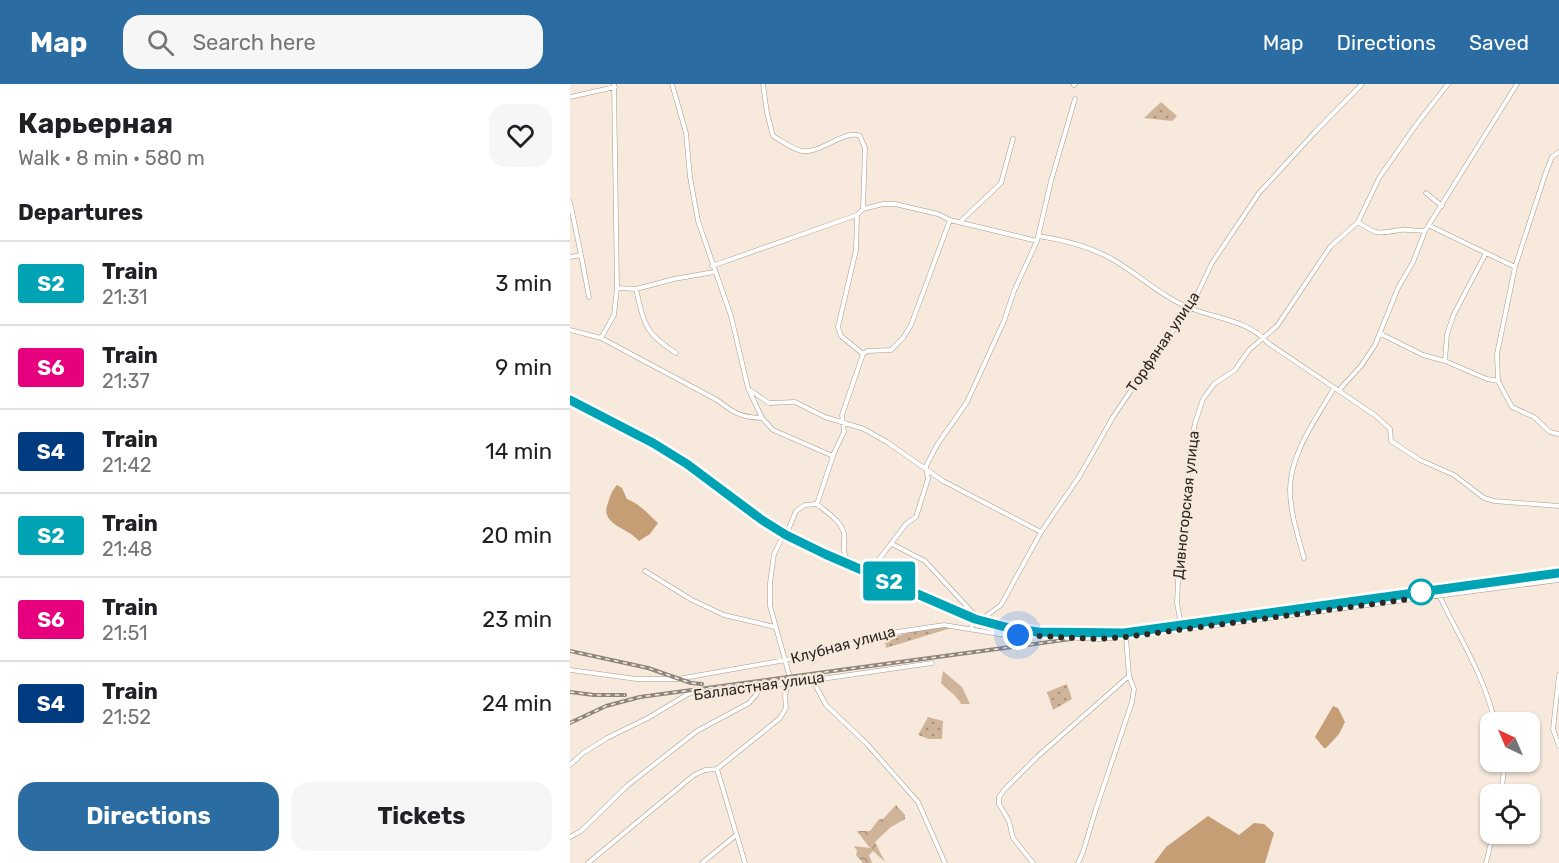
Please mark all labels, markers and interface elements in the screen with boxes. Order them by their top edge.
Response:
search box [123,15,543,69]
text: Map [30,26,87,59]
icon: search [144,26,177,59]
text: Search here [192,29,316,56]
text: Map [1263,30,1304,55]
text: Directions [1337,30,1436,55]
text: Saved [1469,30,1529,55]
button: heart [489,104,552,167]
text: Карьерная [18,107,173,140]
text: Walk · 8 min · 580 m [18,146,205,170]
text: Departures [18,199,143,226]
text: Train [102,258,158,285]
text: 3 min [495,270,552,297]
text: S2 [37,271,65,296]
text: 21:31 [102,285,148,309]
street label: Торфяная улица [1123,288,1203,396]
text: Train [102,342,158,369]
text: 9 min [495,354,552,381]
text: S6 [37,355,65,380]
text: 21:37 [102,369,150,393]
text: Train [102,426,158,453]
street label: Дивногорская улица [1169,430,1203,580]
text: 14 min [485,438,552,465]
text: S4 [37,439,65,464]
text: 21:42 [102,453,152,477]
text: Train [102,510,158,537]
text: 20 min [482,522,552,549]
text: S2 [37,523,65,548]
text: 21:48 [102,537,153,561]
line badge: S2 [862,562,916,600]
text: S2 [875,569,903,594]
unlabelled marker [1408,579,1434,605]
text: Train [102,594,158,621]
text: 23 min [482,606,552,633]
text: S6 [37,607,65,632]
your location [1003,620,1033,650]
text: 21:51 [102,621,148,645]
street label: Клубная улица [789,622,897,668]
street label: Балластная улица [692,668,826,704]
text: Train [102,678,158,705]
text: 24 min [482,690,552,717]
text: S4 [37,691,65,716]
text: 21:52 [102,705,151,729]
north arrow [1480,712,1540,772]
map controls [1480,712,1540,844]
button: Directions [18,782,279,851]
button: Tickets [291,782,552,851]
button: locate [1480,784,1540,844]

